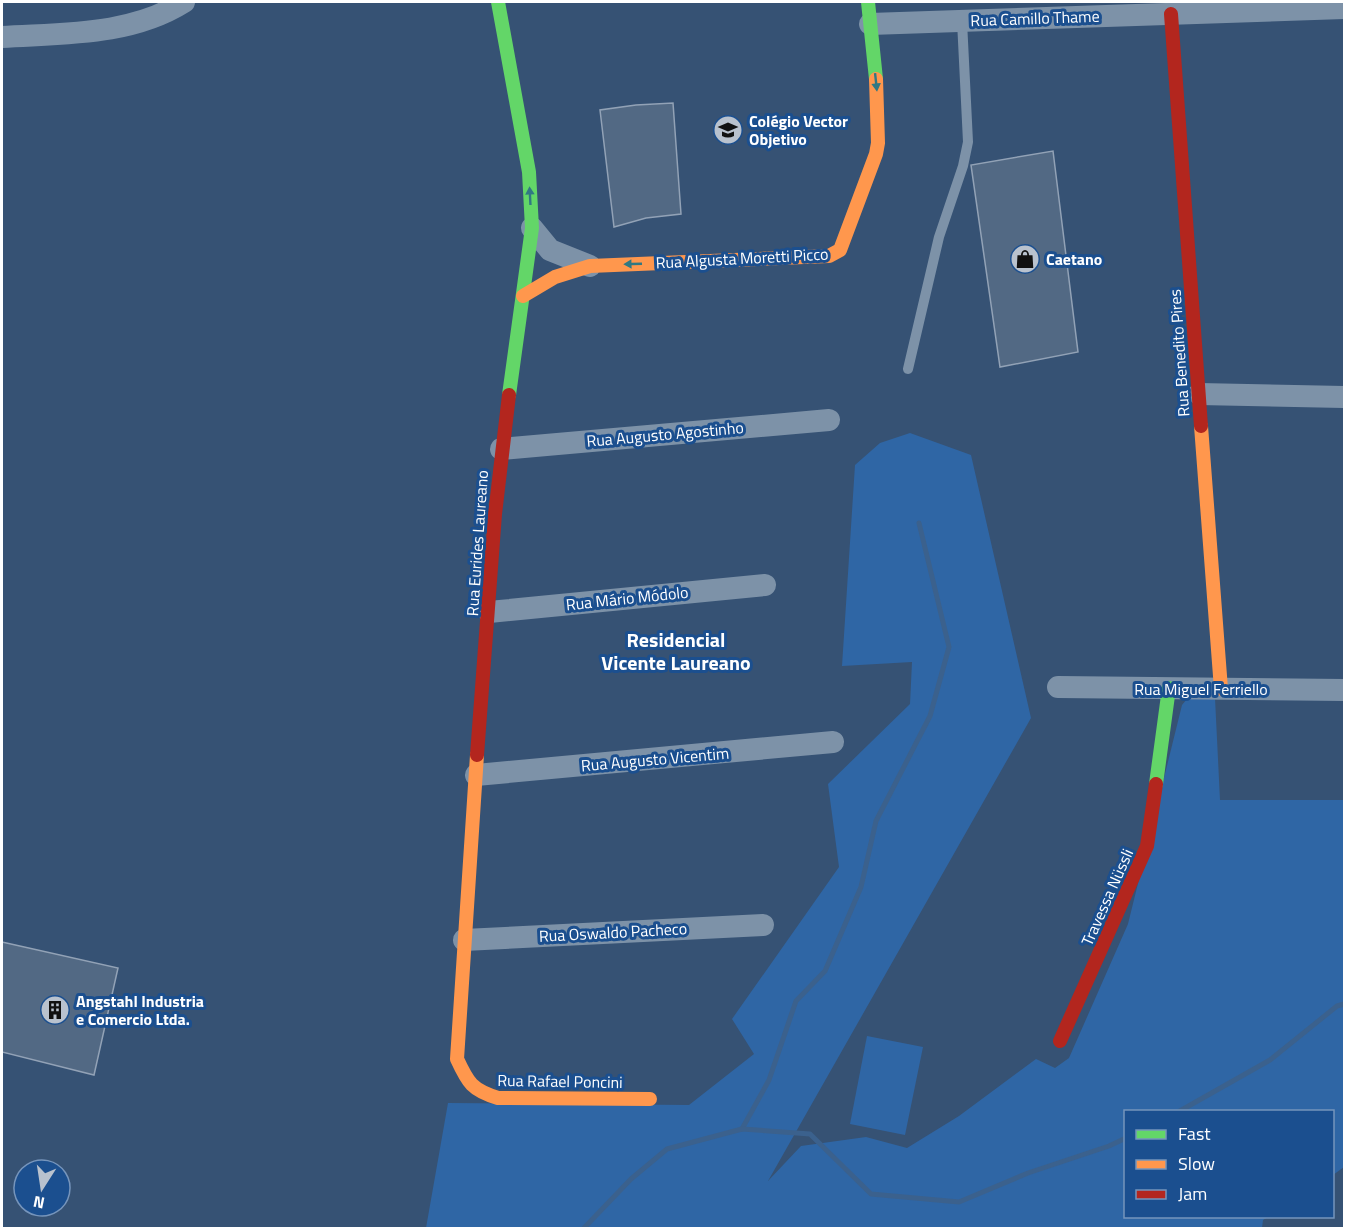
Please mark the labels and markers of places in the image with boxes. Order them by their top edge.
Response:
place label: Colégio Vector Objetivo [749,109,848,151]
school or university icon: Colégio Vector Objetivo [712,114,744,146]
shop icon: Caetano [1009,243,1041,275]
place label: Caetano [1046,247,1102,271]
place label: Angstahl Industria e Comercio Ltda. [76,989,204,1031]
building icon: Angstahl Industria e Comercio Ltda. [39,994,71,1026]

